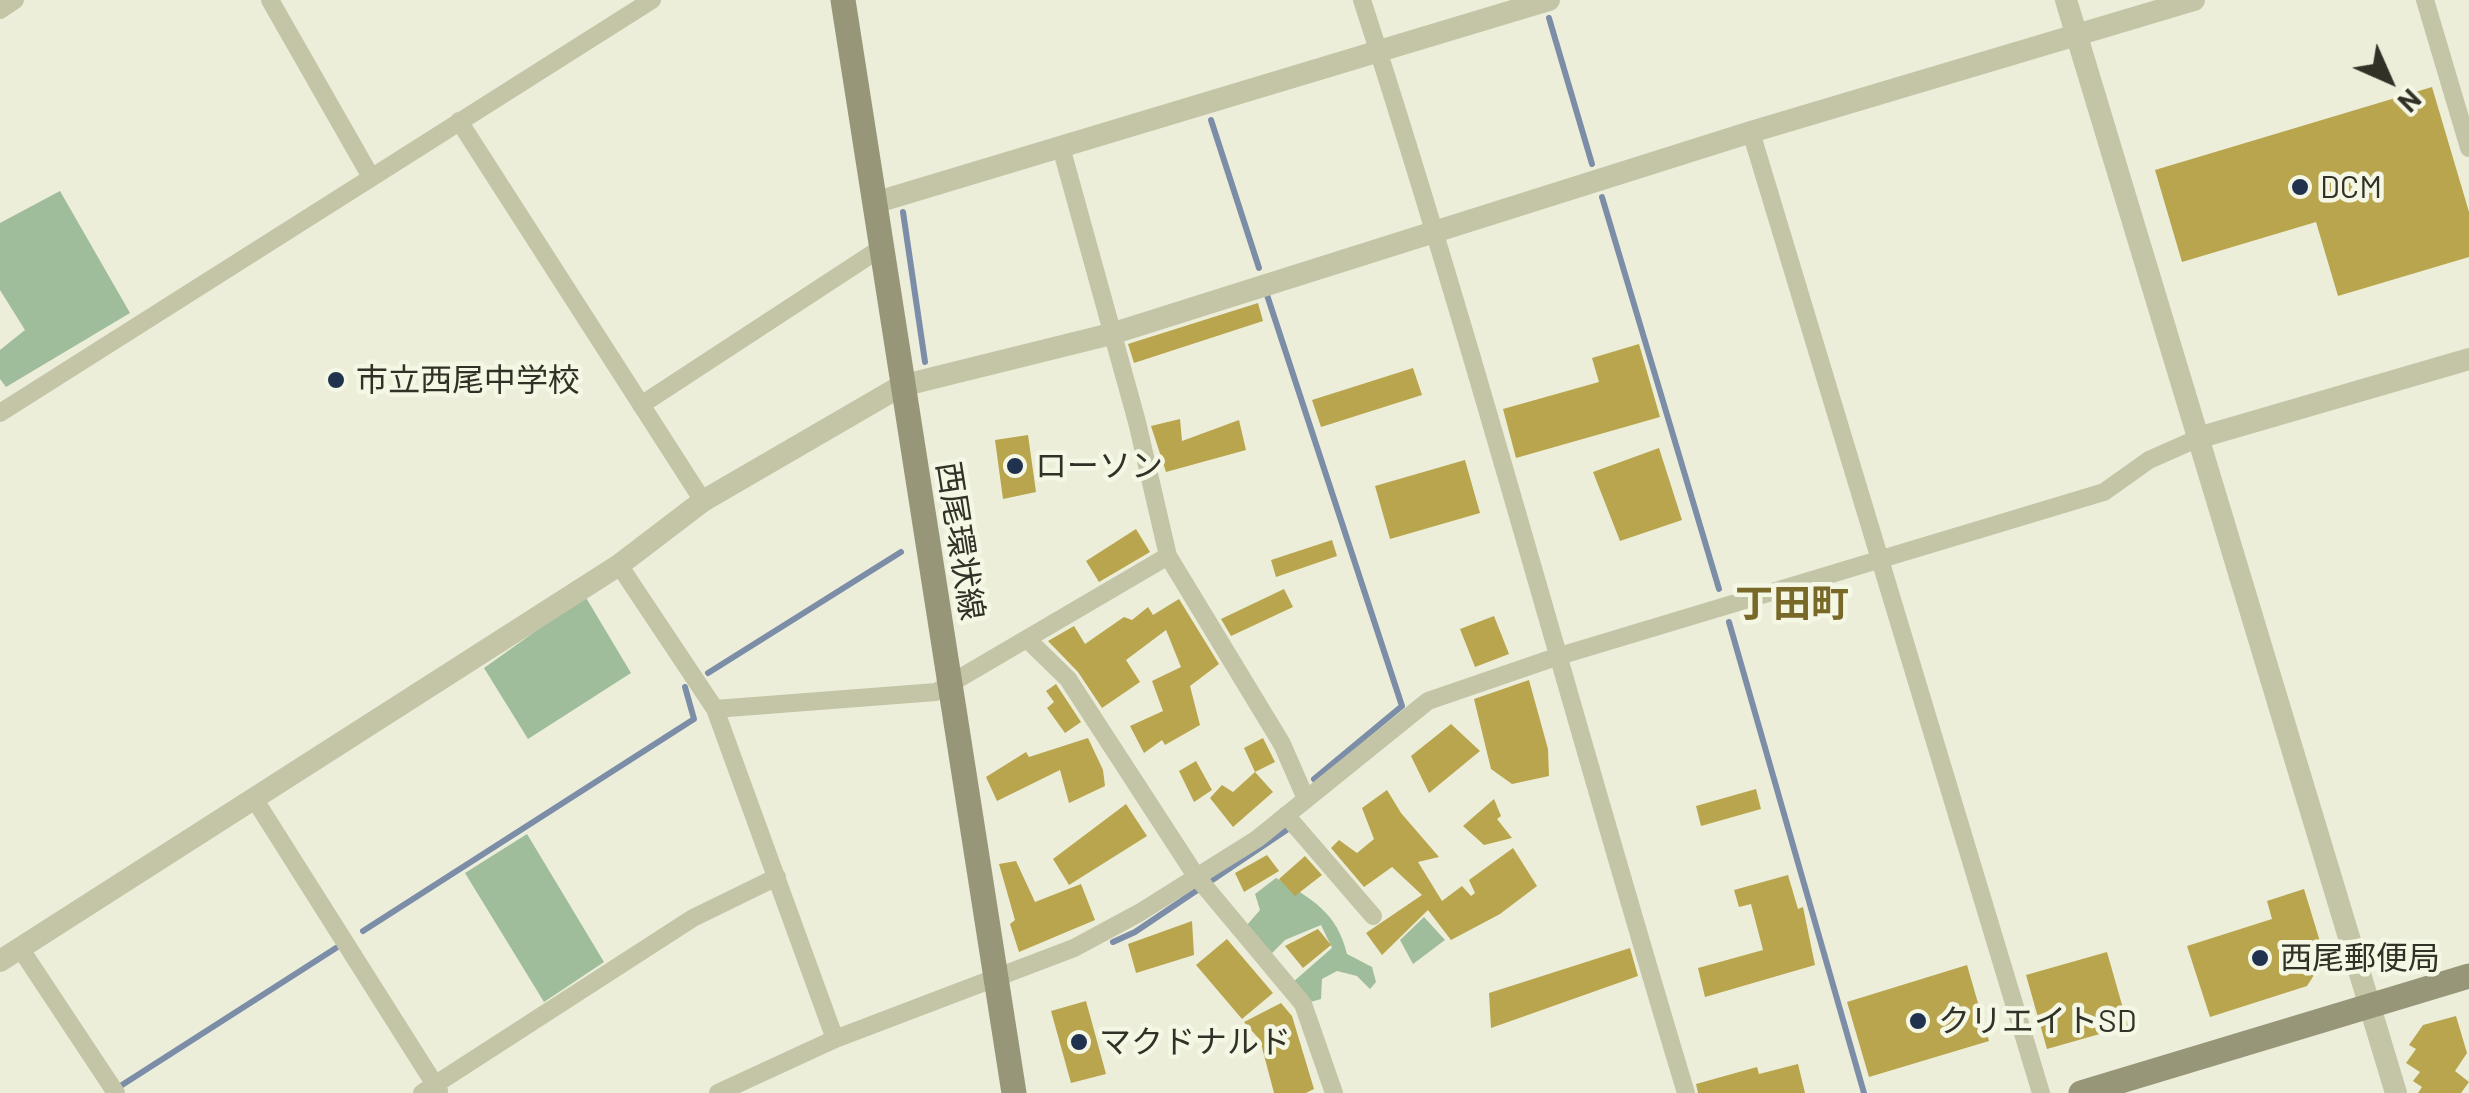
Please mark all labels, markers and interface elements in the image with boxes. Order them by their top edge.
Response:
north arrow [2339,30,2439,130]
text: N [2392,83,2429,120]
place label: DCM [2320,168,2382,206]
marker: DCM [2289,176,2311,198]
place label: 市立西尾中学校 [356,361,580,399]
marker: 市立西尾中学校 [325,369,347,391]
place label: ローソン [1035,447,1163,485]
marker: ローソン [1004,455,1026,477]
street label: 西尾環状線 [929,459,991,623]
district label: 丁田町 [1735,581,1849,627]
place label: 西尾郵便局 [2280,939,2440,977]
marker: 西尾郵便局 [2249,947,2271,969]
place label: クリエイトSD [1938,1002,2136,1040]
marker: クリエイトSD [1907,1010,1929,1032]
place label: マクドナルド [1099,1023,1291,1061]
marker: マクドナルド [1068,1031,1090,1053]

